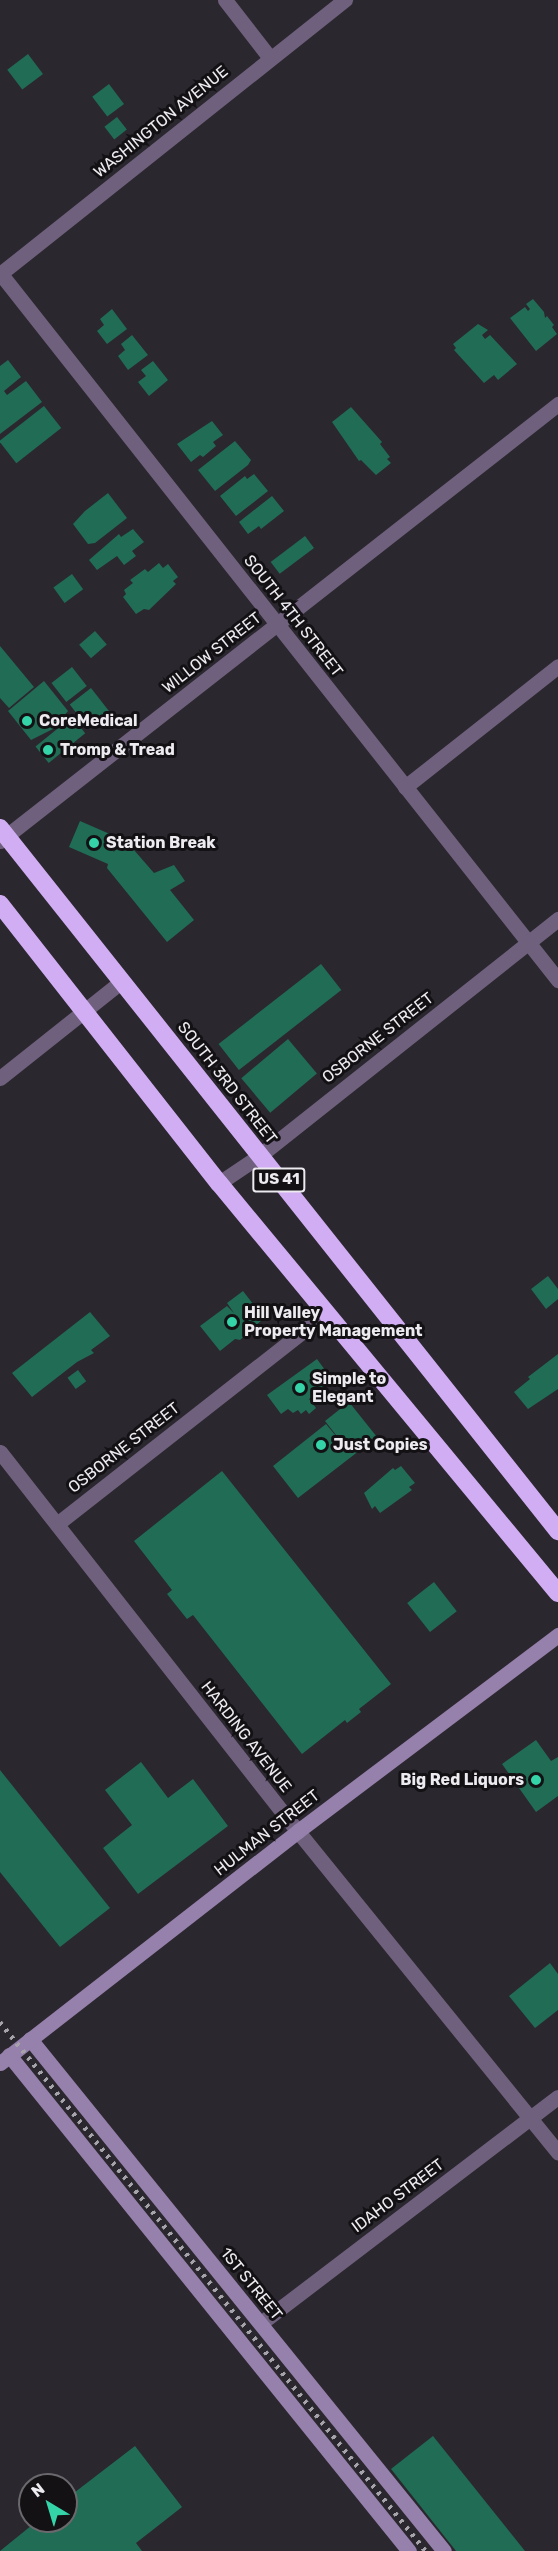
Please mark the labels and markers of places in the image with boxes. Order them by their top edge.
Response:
place label: CoreMedical [39,711,138,731]
marker: CoreMedical [20,714,34,728]
place label: Tromp & Tread [60,740,175,760]
marker: Tromp & Tread [41,743,55,757]
place label: Station Break [106,833,216,853]
marker: Station Break [87,836,101,850]
place label: Hill Valley Property Management [244,1303,423,1341]
marker: Hill Valley Property Management [225,1315,239,1329]
place label: Simple to Elegant [312,1369,387,1407]
marker: Simple to Elegant [293,1381,307,1395]
place label: Just Copies [333,1435,428,1455]
marker: Just Copies [314,1438,328,1452]
place label: Big Red Liquors [400,1770,524,1790]
marker: Big Red Liquors [529,1773,543,1787]

